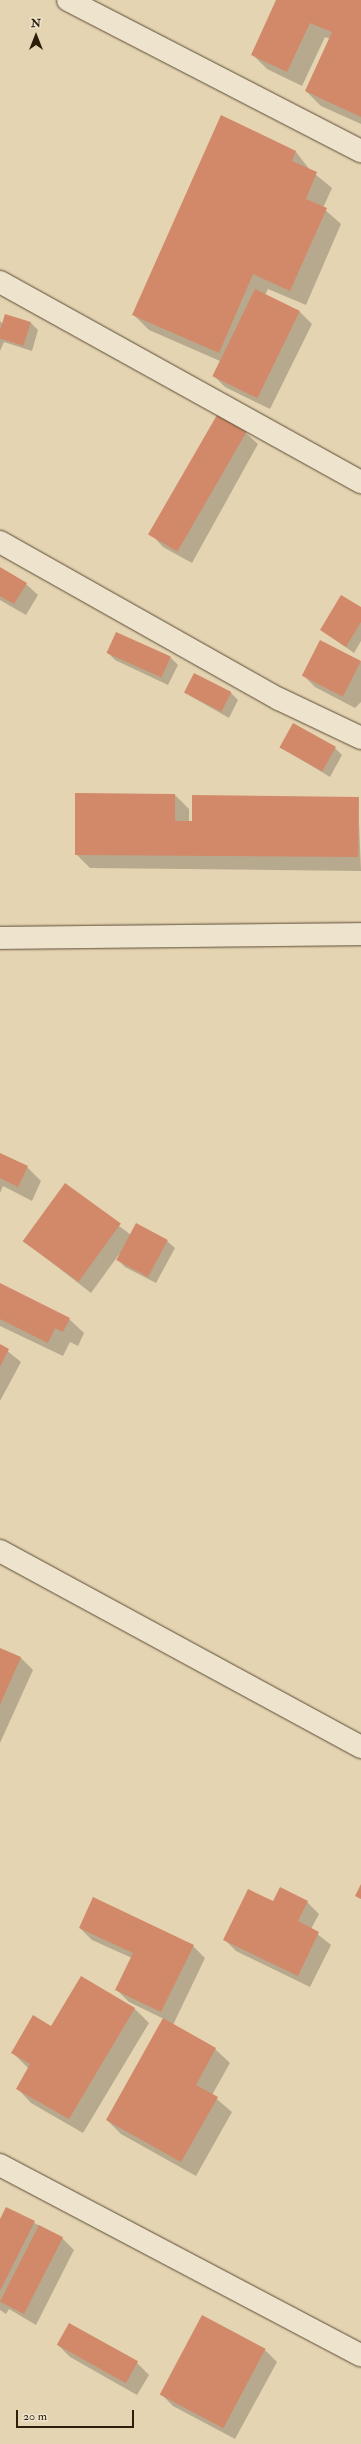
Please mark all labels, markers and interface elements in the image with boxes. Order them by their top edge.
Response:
north arrow [16,16,56,56]
text: N [31,17,41,30]
scale bar [18,2402,136,2428]
text: 20 m [23,2409,47,2424]

